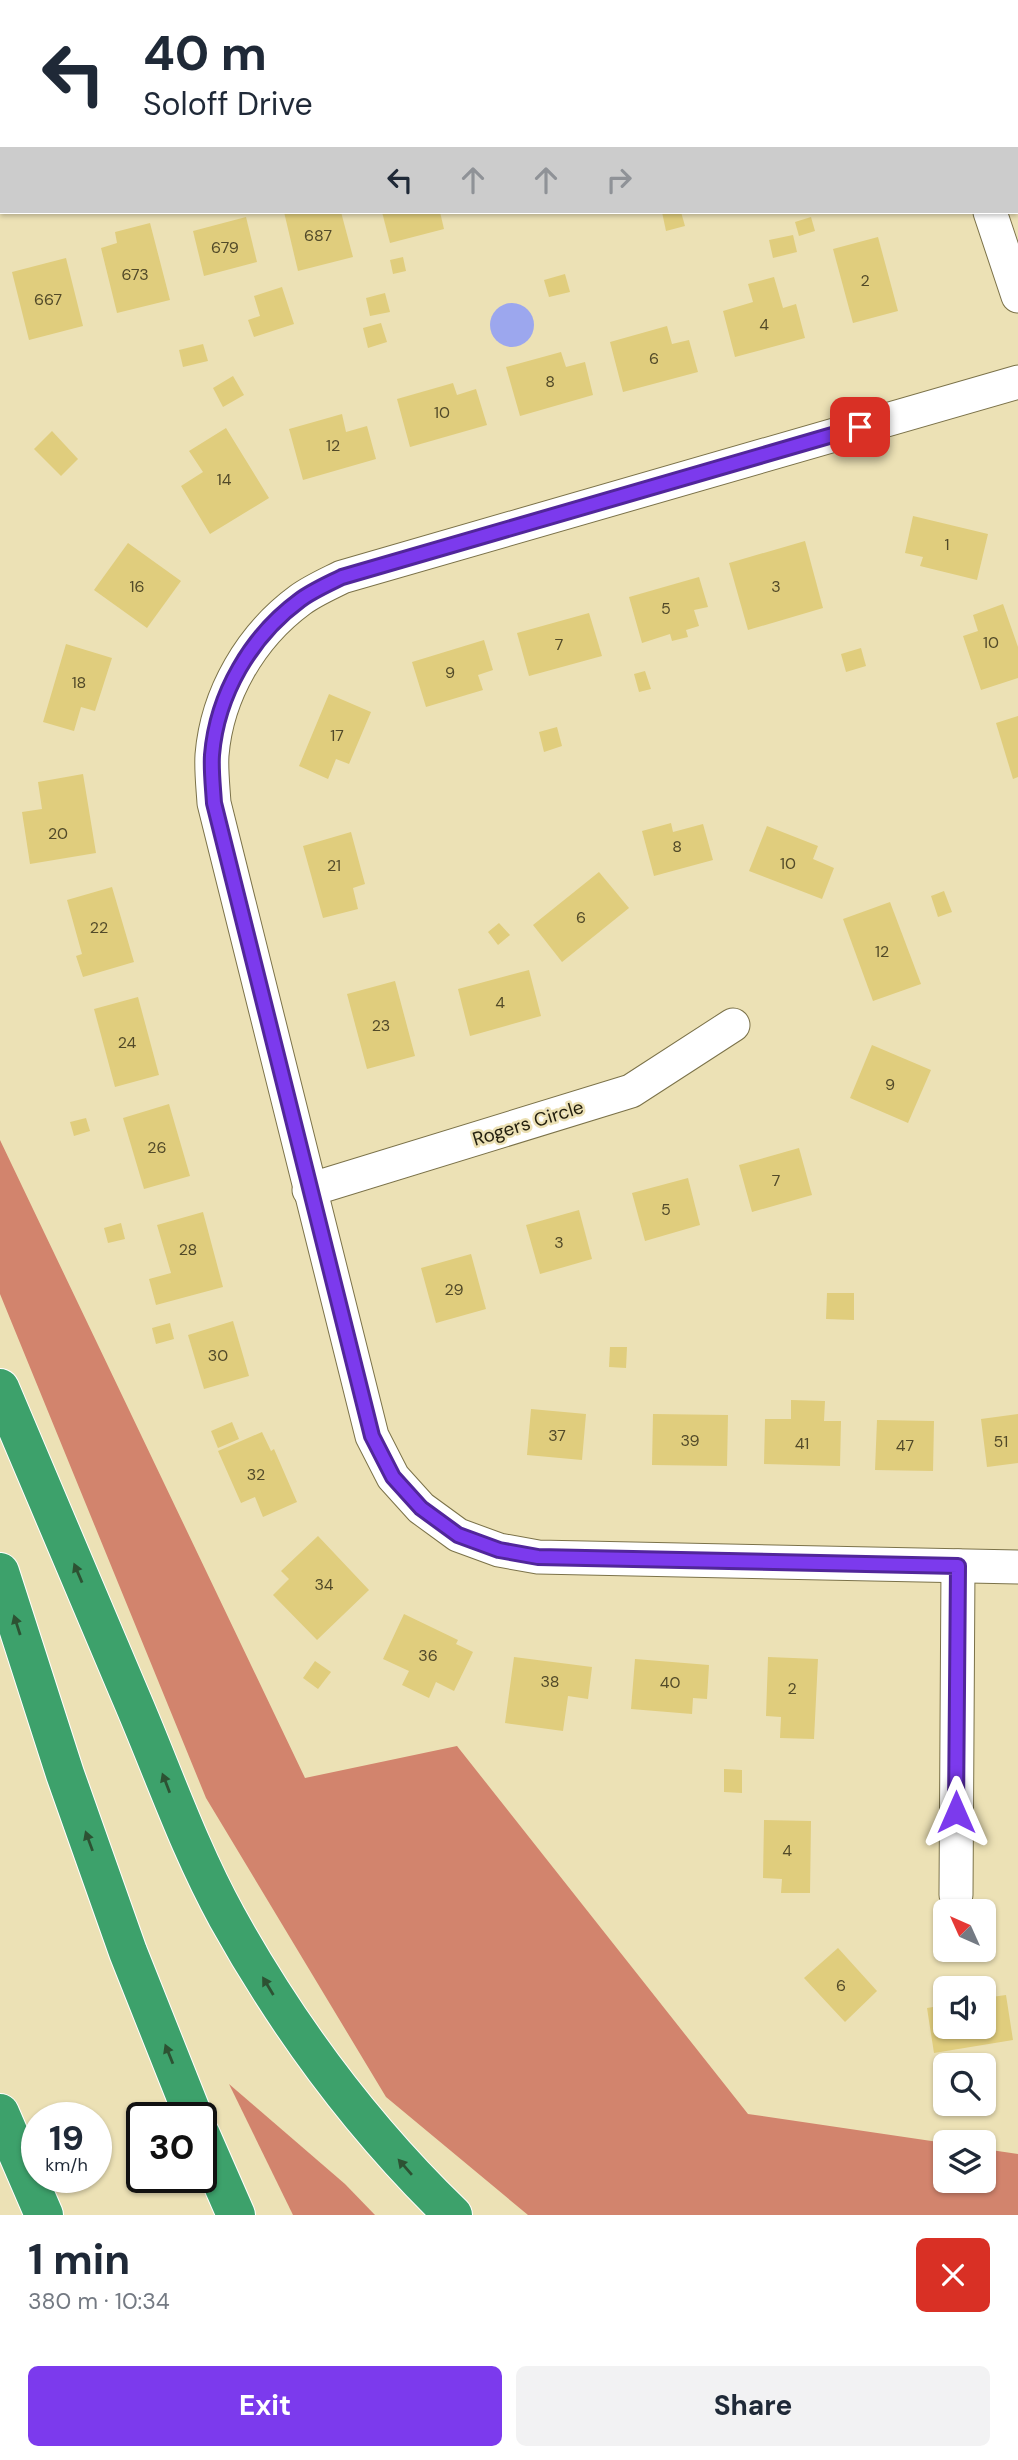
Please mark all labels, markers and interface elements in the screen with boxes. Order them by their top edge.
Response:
text: 40 m [143,21,267,85]
icon: left [28,28,119,119]
text: Soloff Drive [143,83,313,125]
icon: left [381,161,419,199]
icon: ahead [454,161,492,199]
icon: ahead [527,161,565,199]
icon: right [600,161,638,199]
house number: 687 [304,225,332,246]
house number: 679 [211,237,239,258]
house number: 673 [121,264,149,285]
house number: 2 [860,270,870,291]
house number: 667 [34,289,62,310]
house number: 4 [759,314,769,335]
house number: 6 [649,348,659,369]
house number: 8 [545,371,555,392]
pin [830,397,890,457]
house number: 10 [434,402,450,423]
icon: arrive [841,408,879,446]
house number: 12 [326,435,340,456]
house number: 14 [217,469,232,490]
house number: 1 [945,534,950,555]
house number: 16 [129,576,145,597]
house number: 3 [771,576,781,597]
house number: 5 [661,598,671,619]
house number: 10 [983,632,999,653]
house number: 7 [555,634,563,655]
house number: 9 [445,662,455,683]
house number: 18 [72,672,86,693]
house number: 17 [330,725,344,746]
house number: 20 [48,823,68,844]
house number: 8 [672,836,682,857]
house number: 10 [780,853,796,874]
house number: 21 [327,855,341,876]
house number: 6 [576,907,586,928]
house number: 22 [90,917,108,938]
house number: 12 [875,941,889,962]
house number: 4 [495,992,505,1013]
house number: 23 [372,1015,390,1036]
house number: 24 [118,1032,137,1053]
house number: 9 [885,1074,895,1095]
street label: Rogers Circle [469,1094,587,1152]
house number: 26 [147,1137,167,1158]
house number: 7 [772,1170,780,1191]
house number: 5 [661,1199,671,1220]
house number: 3 [554,1232,564,1253]
house number: 28 [179,1239,197,1260]
house number: 29 [444,1279,464,1300]
house number: 30 [208,1345,228,1366]
house number: 37 [548,1425,566,1446]
house number: 39 [680,1430,700,1451]
house number: 51 [994,1431,1008,1452]
house number: 41 [795,1433,809,1454]
house number: 47 [896,1435,914,1456]
house number: 32 [247,1464,265,1485]
one-way arrow [72,1563,84,1583]
house number: 34 [314,1574,334,1595]
one-way arrow [11,1615,22,1636]
house number: 36 [418,1645,438,1666]
house number: 38 [540,1671,560,1692]
house number: 40 [660,1672,680,1693]
house number: 2 [787,1678,797,1699]
one-way arrow [160,1772,171,1793]
position arrow [919,1775,993,1849]
one-way arrow [83,1831,94,1852]
house number: 4 [782,1840,792,1861]
north arrow [933,1899,996,1962]
map controls [933,1899,996,2193]
house number: 6 [836,1975,846,1996]
one-way arrow [262,1976,274,1995]
button: sound [933,1976,996,2039]
one-way arrow [163,2043,174,2064]
button: search [933,2053,996,2116]
speed limit sign: 30 [126,2102,217,2193]
text: 19 [49,2115,84,2161]
button: layers [933,2130,996,2193]
text: km/h [45,2153,88,2177]
one-way arrow [398,2158,413,2175]
text: 1 min [28,2232,130,2287]
button: close [916,2238,990,2312]
text: 380 m · 10:34 [28,2286,170,2316]
button: Exit [28,2366,502,2446]
button: Share [516,2366,990,2446]

